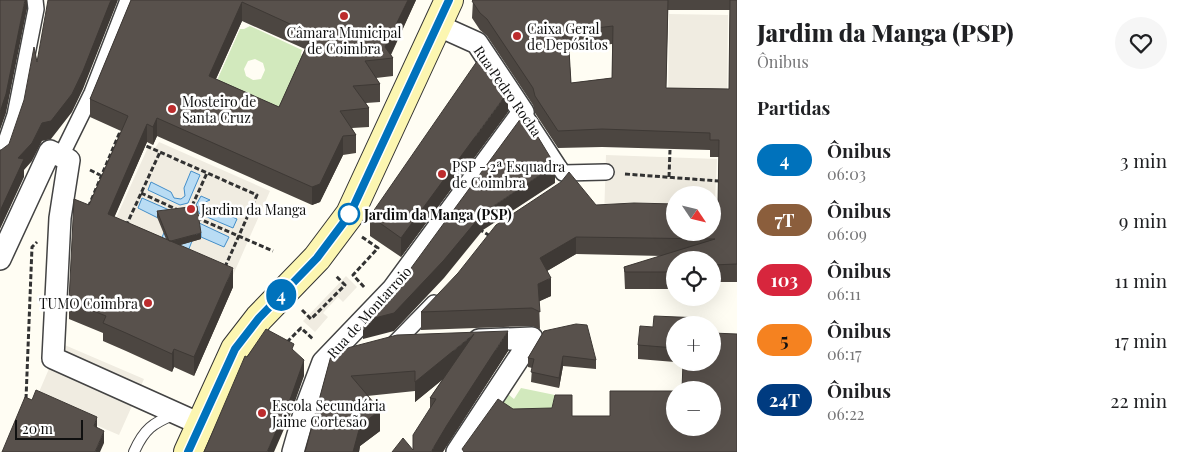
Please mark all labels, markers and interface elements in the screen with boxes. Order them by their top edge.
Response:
marker: Câmara Municipal de Coimbra [338,10,350,22]
text: Jardim da Manga (PSP) [757,16,1014,48]
button: heart [1115,17,1167,69]
place label: Caixa Geral de Depósitos [527,19,608,54]
place label: Câmara Municipal de Coimbra [286,23,402,58]
marker: Caixa Geral de Depósitos [511,30,523,42]
street label: Rua Pedro Rocha [470,42,546,140]
text: Ônibus [757,51,809,72]
place label: Mosteiro de Santa Cruz [182,92,256,127]
text: Partidas [757,94,830,120]
marker: Mosteiro de Santa Cruz [166,103,178,115]
text: Ônibus [827,137,891,163]
text: 3 min [1120,147,1167,173]
text: 4 [780,148,789,172]
place label: PSP - 2ª Esquadra de Coimbra [452,157,565,192]
text: 06:03 [827,163,866,184]
marker: PSP - 2ª Esquadra de Coimbra [436,168,448,180]
north arrow [666,186,721,241]
map controls [666,186,721,436]
text: Ônibus [827,197,891,223]
place label: Jardim da Manga [200,200,306,219]
marker: Jardim da Manga [185,203,197,215]
marker: Jardim da Manga (PSP) [338,203,360,225]
place label: Jardim da Manga (PSP) [363,205,512,224]
text: 9 min [1119,207,1167,233]
text: 7T [774,208,795,232]
text: 06:09 [827,223,867,244]
button: locate [666,251,721,306]
text: Ônibus [827,257,891,283]
street label: Rua de Montarroio [323,262,416,362]
text: 11 min [1114,267,1167,293]
text: 103 [771,268,798,292]
line badge: 4 [265,279,297,311]
text: 4 [276,283,286,307]
text: 06:11 [827,283,861,304]
place label: TUMO Coimbra [39,294,138,313]
marker: TUMO Coimbra [142,297,154,309]
button: + [666,316,721,371]
text: Ônibus [827,317,891,343]
text: 17 min [1114,327,1167,353]
text: 5 [780,328,789,352]
text: 06:17 [827,343,862,364]
text: Ônibus [827,377,891,403]
button: − [666,381,721,436]
text: 22 min [1110,387,1167,413]
text: 24T [769,388,800,412]
place label: Escola Secundária Jaime Cortesão [271,396,386,431]
text: 06:22 [827,403,864,424]
marker: Escola Secundária Jaime Cortesão [256,407,268,419]
scale bar [15,417,82,440]
text: 20 m [22,419,53,438]

